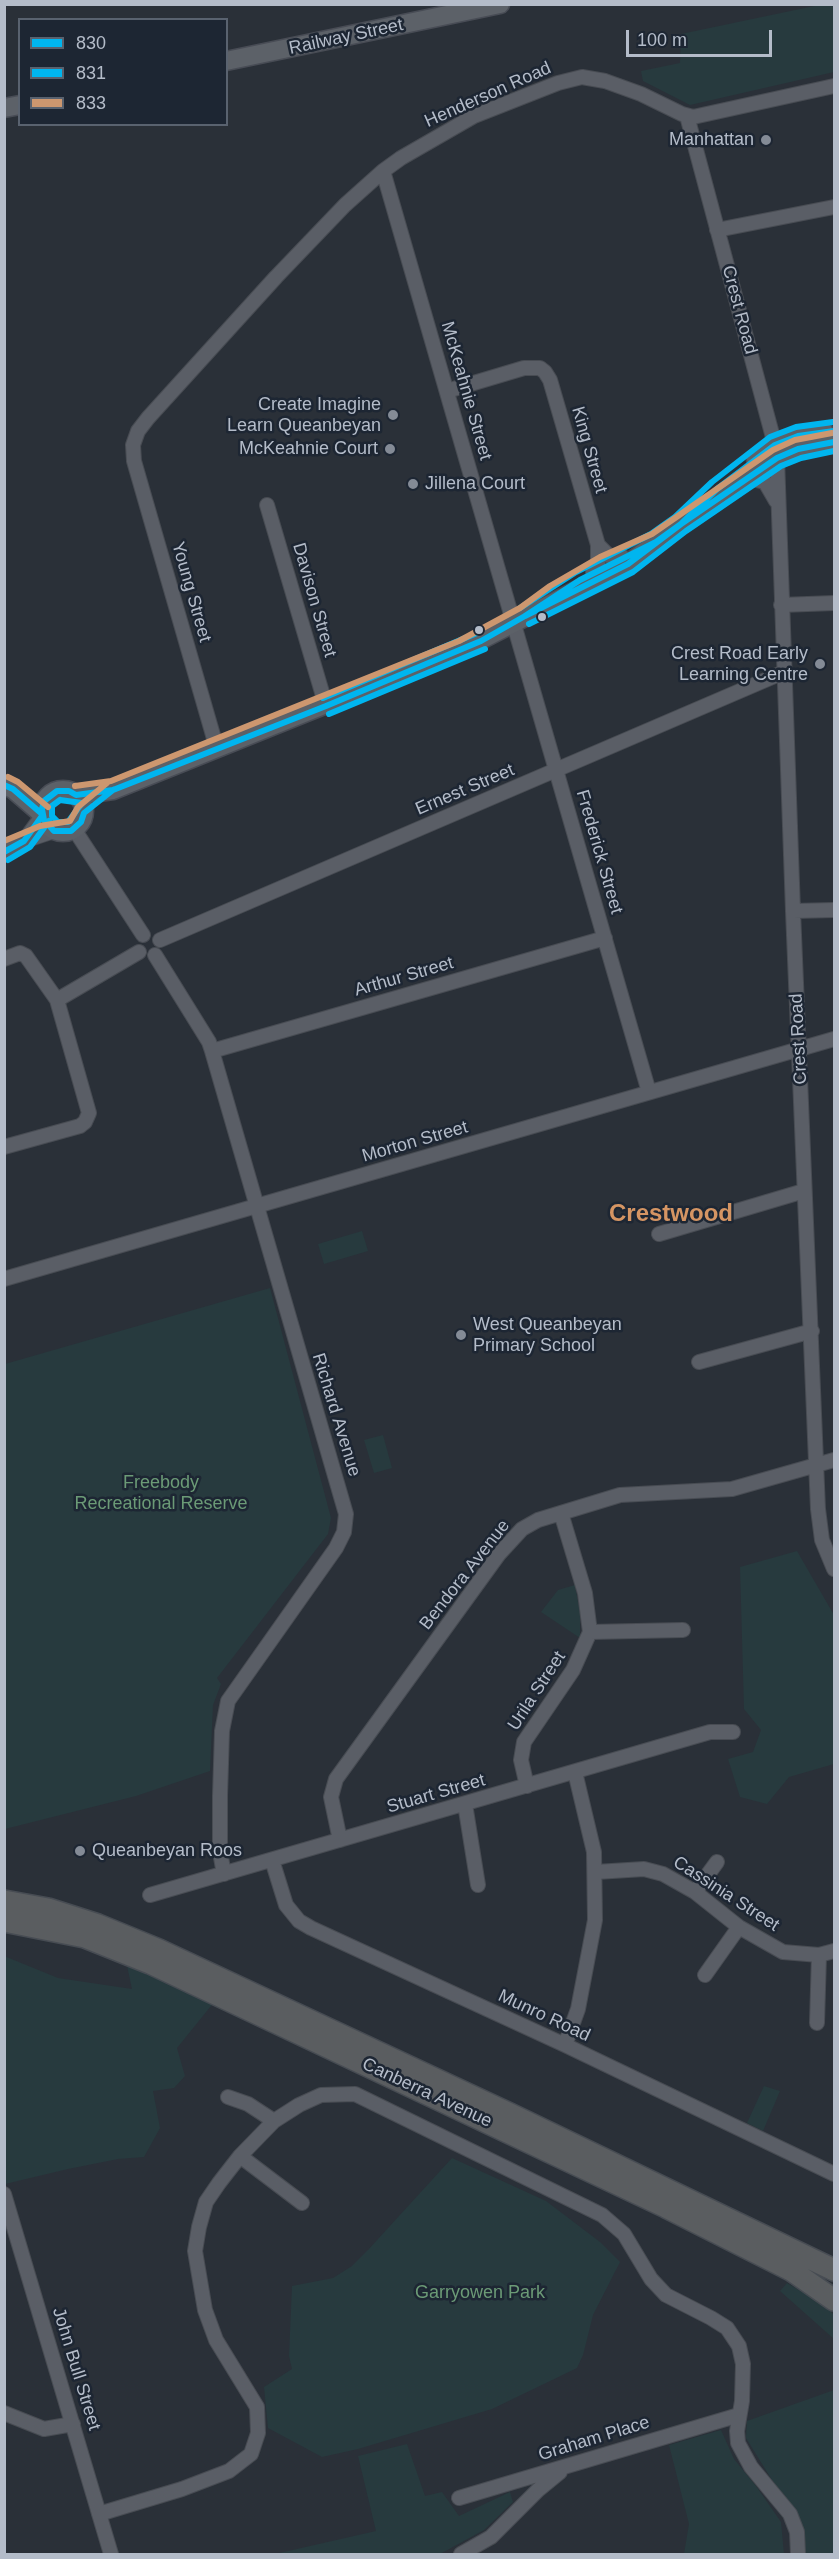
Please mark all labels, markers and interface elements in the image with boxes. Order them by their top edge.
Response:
street label: Railway Street [287,14,405,60]
legend [18,18,228,126]
scale bar [629,18,774,56]
text: 100 m [637,30,687,50]
text: 830 [76,33,106,53]
street label: Henderson Road [421,57,555,133]
text: 831 [76,63,106,83]
text: 833 [76,93,106,113]
place label: Manhattan [669,129,754,151]
marker: Manhattan [759,133,773,147]
street label: Crest Road [717,263,761,357]
street label: McKeahnie Street [436,319,496,463]
place label: Create Imagine Learn Queanbeyan [227,394,381,436]
street label: King Street [566,404,612,496]
marker: Create Imagine Learn Queanbeyan [386,408,400,422]
place label: McKeahnie Court [239,438,378,460]
marker: McKeahnie Court [383,442,397,456]
place label: Jillena Court [425,473,525,495]
marker: Jillena Court [406,477,420,491]
street label: Young Street [166,539,216,645]
street label: Davison Street [287,540,341,660]
unlabelled marker [536,611,548,623]
unlabelled marker [473,624,485,636]
place label: Crest Road Early Learning Centre [671,643,808,686]
marker: Crest Road Early Learning Centre [813,657,827,671]
street label: Ernest Street [412,760,518,820]
street label: Frederick Street [571,787,627,917]
street label: Arthur Street [352,953,456,1001]
street label: Crest Road [786,993,812,1085]
street label: Morton Street [360,1117,470,1167]
district label: Crestwood [609,1200,733,1228]
place label: West Queanbeyan Primary School [473,1314,622,1356]
marker: West Queanbeyan Primary School [454,1328,468,1342]
street label: Richard Avenue [307,1351,365,1479]
park label: Freebody Recreational Reserve [74,1472,248,1514]
street label: Bendora Avenue [415,1516,515,1634]
street label: Urila Street [503,1647,571,1735]
street label: Stuart Street [384,1770,488,1818]
place label: Queanbeyan Roos [92,1840,242,1862]
marker: Queanbeyan Roos [73,1844,87,1858]
street label: Cassinia Street [669,1852,783,1936]
street label: Munro Road [495,1985,593,2047]
street label: Canberra Avenue [359,2053,495,2133]
park label: Garryowen Park [415,2282,545,2304]
street label: John Bull Street [47,2305,105,2433]
street label: Graham Place [536,2412,652,2466]

